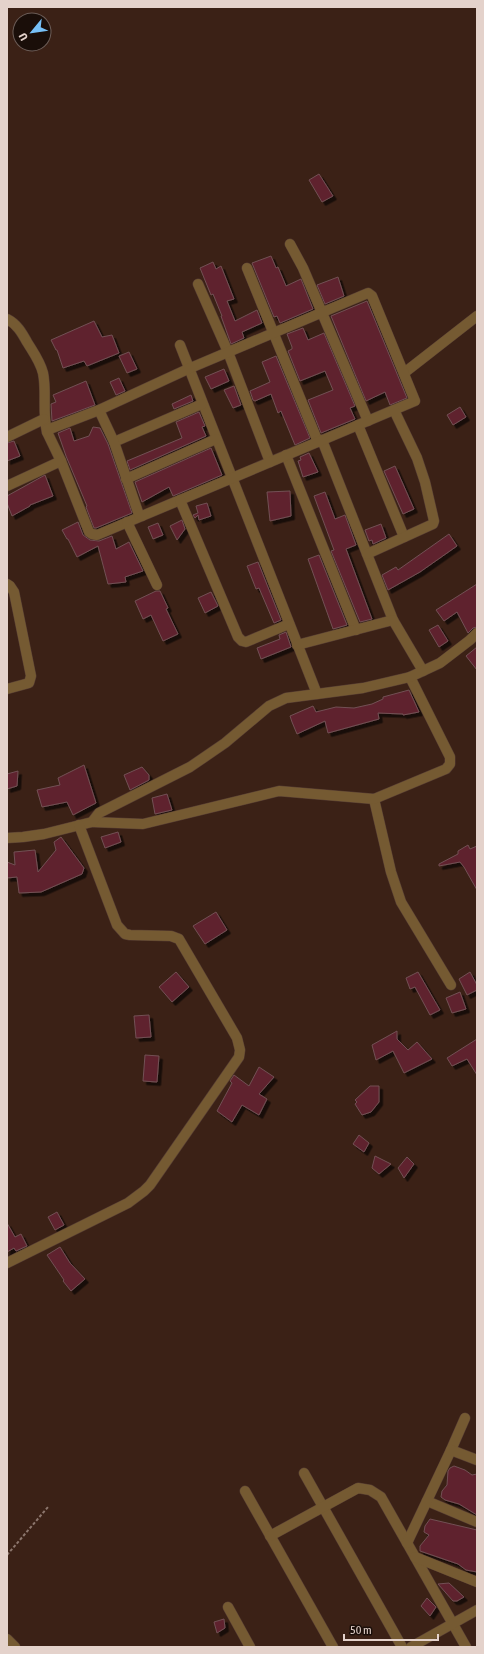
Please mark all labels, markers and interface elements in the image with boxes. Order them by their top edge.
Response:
north arrow [12,12,52,52]
text: U [16,31,30,43]
scale bar [344,1616,438,1642]
text: 50 m [350,1623,372,1637]

